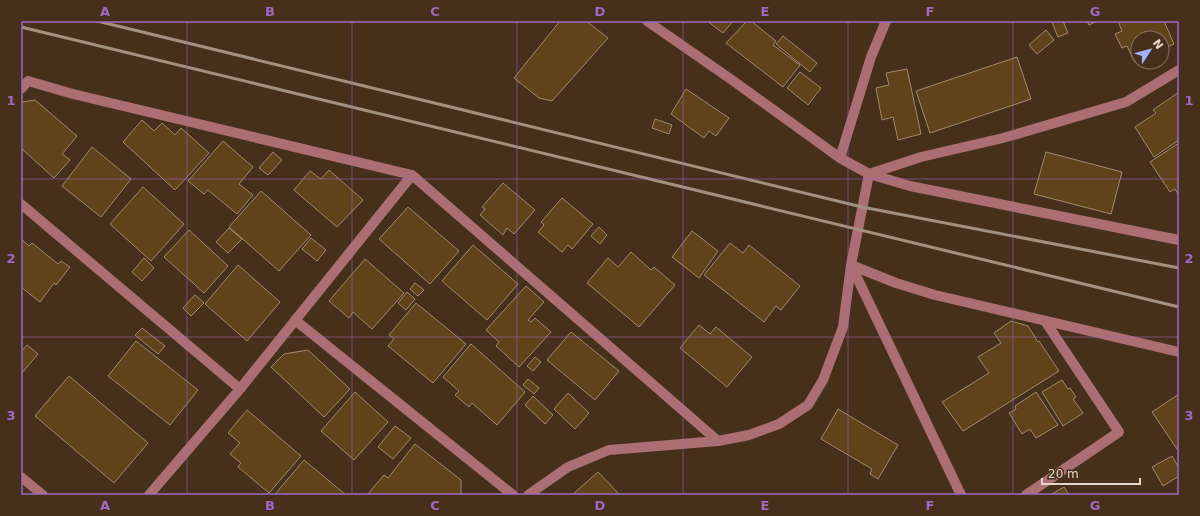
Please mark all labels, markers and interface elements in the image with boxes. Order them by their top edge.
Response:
text: A [100,4,110,19]
text: B [265,4,275,19]
text: C [430,4,440,19]
text: D [595,4,606,19]
text: E [761,4,769,19]
text: F [926,4,934,19]
text: G [1090,4,1100,19]
north arrow [1130,30,1170,70]
text: N [1150,37,1166,52]
text: 1 [6,93,16,108]
text: 1 [1184,93,1194,108]
text: 2 [6,251,16,266]
text: 2 [1184,251,1194,266]
text: 3 [6,408,16,423]
text: 3 [1184,408,1194,423]
scale bar [1042,460,1140,486]
text: 20 m [1048,467,1079,481]
text: A [100,498,110,513]
text: B [265,498,275,513]
text: C [430,498,440,513]
text: D [595,498,606,513]
text: E [761,498,769,513]
text: F [926,498,934,513]
text: G [1090,498,1100,513]

